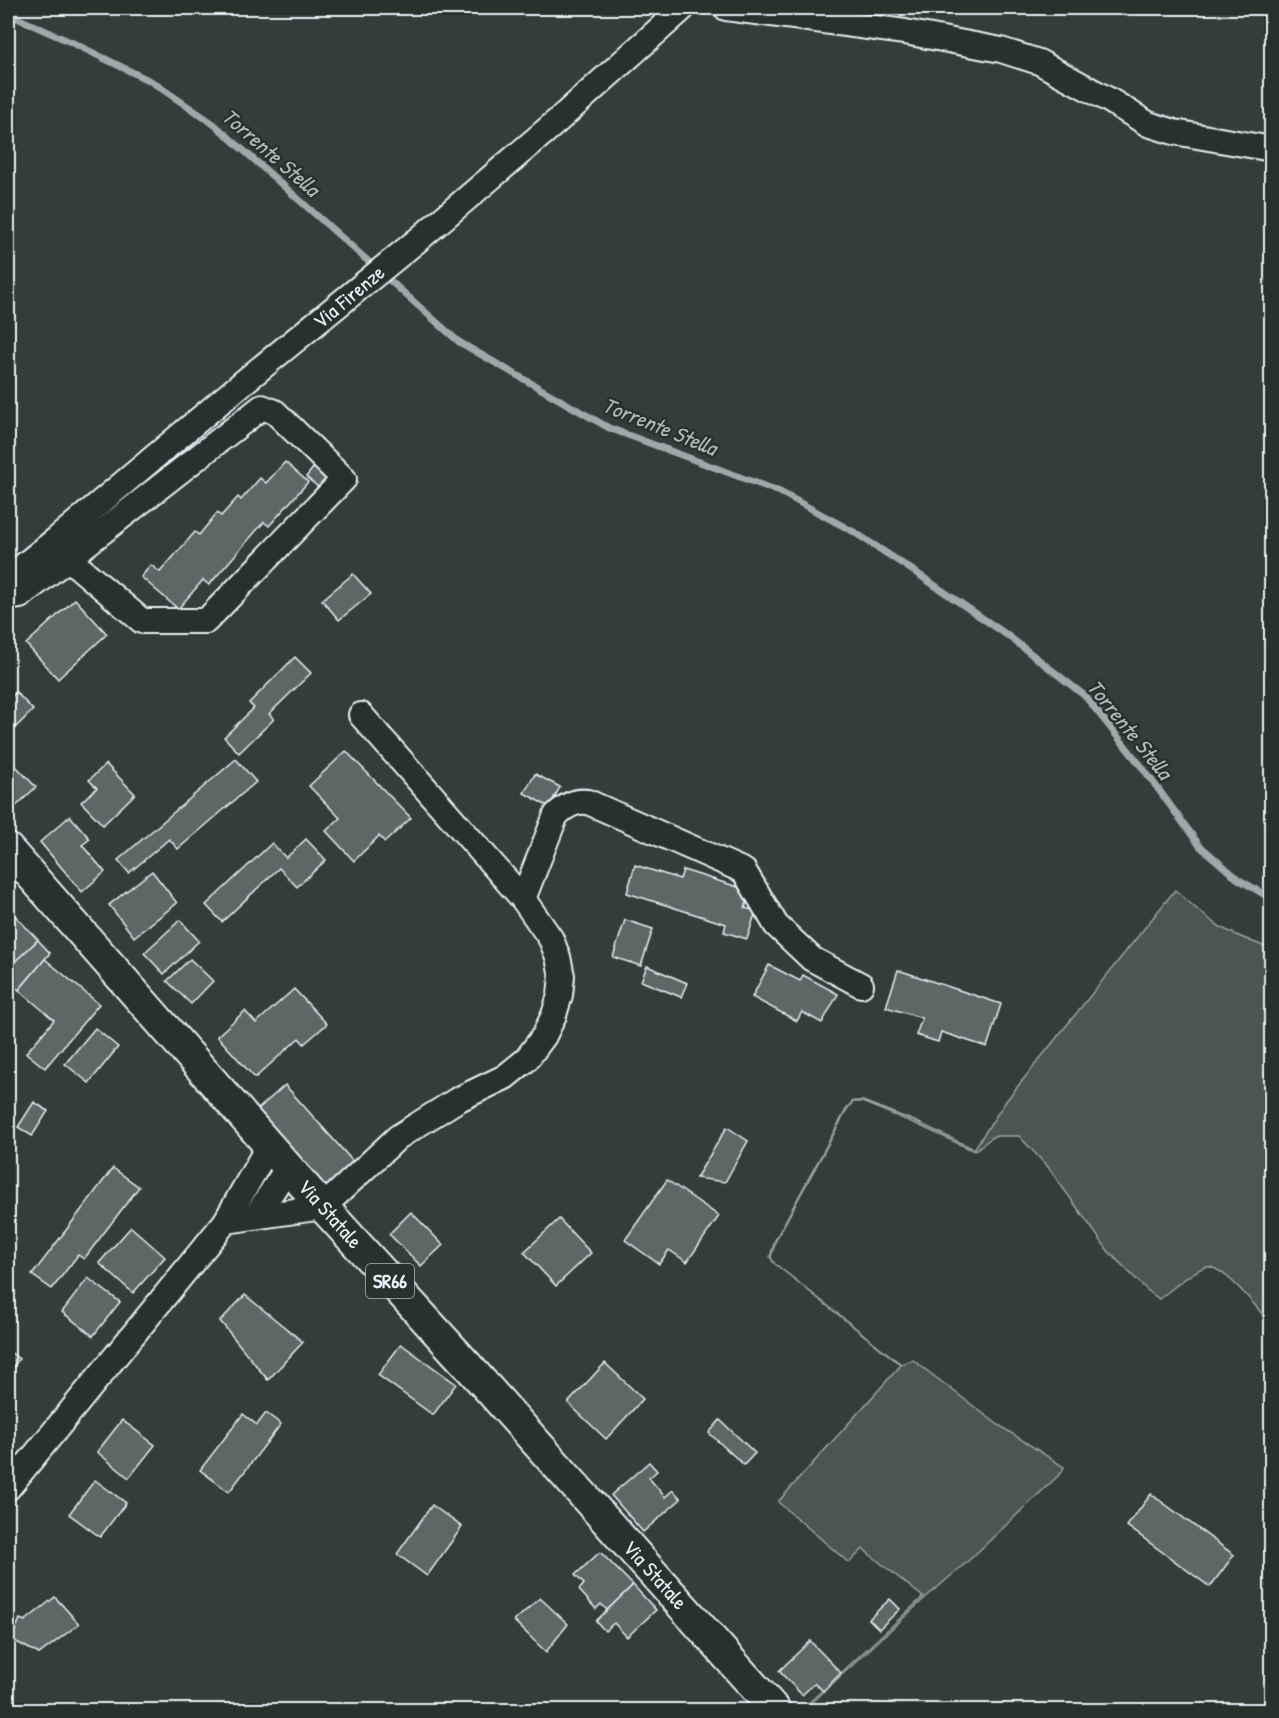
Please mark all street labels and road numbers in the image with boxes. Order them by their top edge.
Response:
street label: Via Firenze [307,258,391,335]
street label: Via Statale [291,1173,369,1255]
road number: SR66 [366,1264,414,1298]
street label: Via Statale [616,1534,694,1616]

